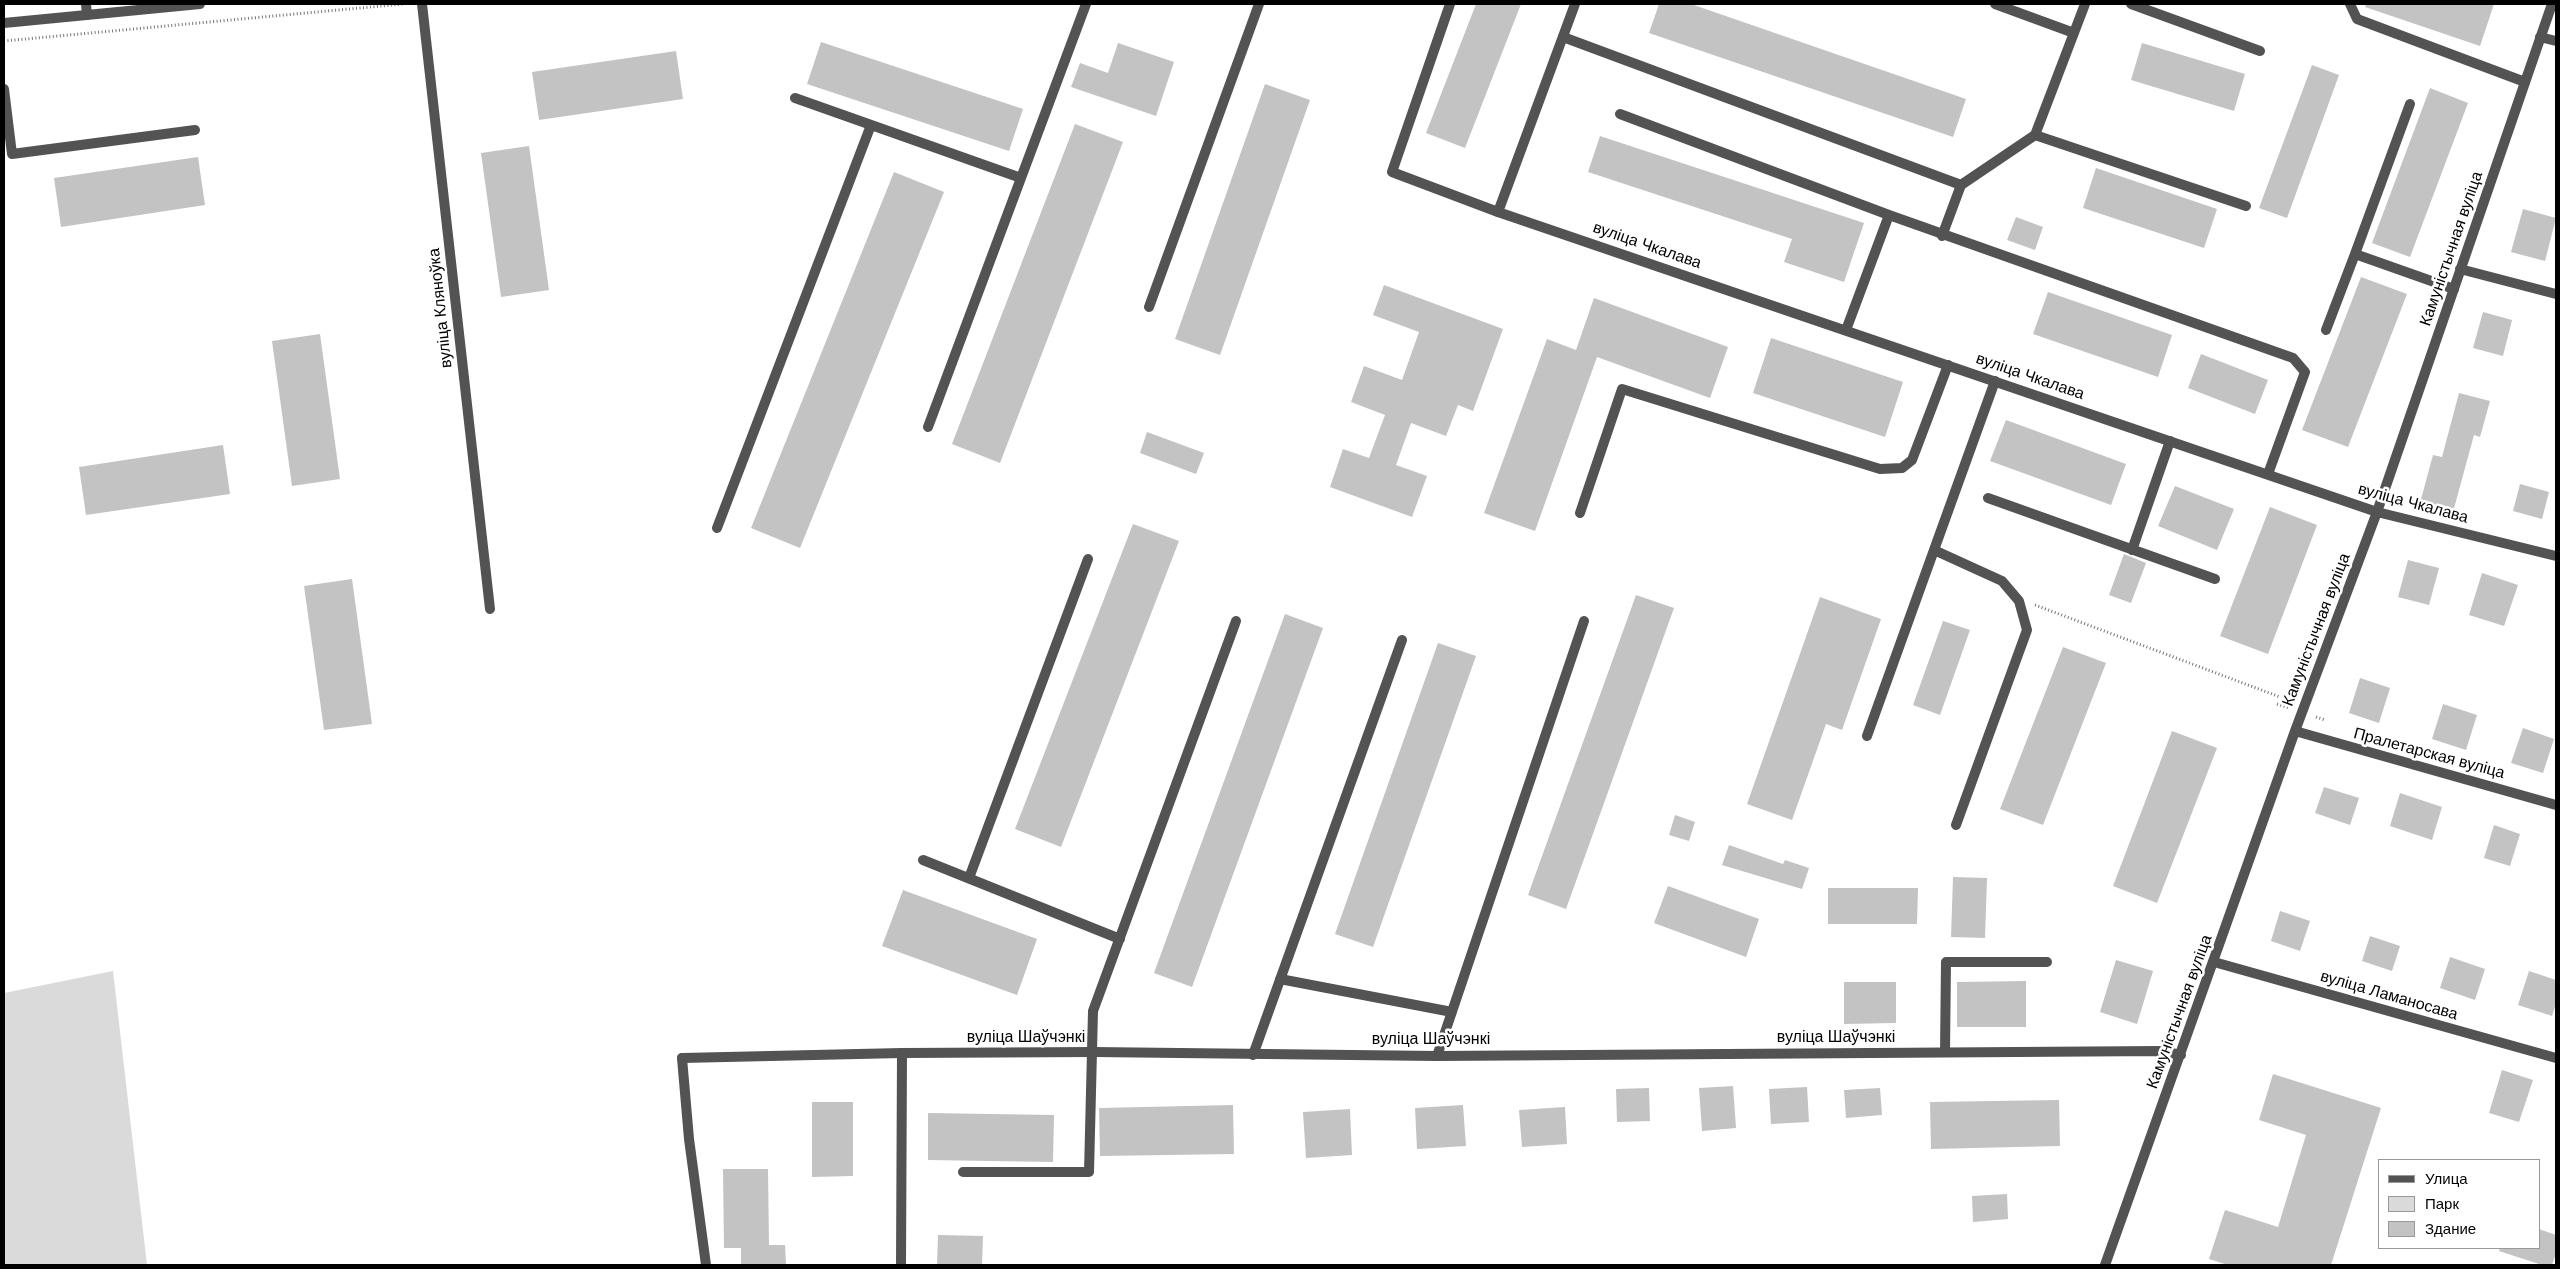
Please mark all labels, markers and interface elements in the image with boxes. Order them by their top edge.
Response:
street label: Камуністычная вуліца [2416,169,2488,329]
street label: вуліца Чкалава [1590,218,1704,274]
street label: вуліца Кляноўка [425,247,457,369]
street label: вуліца Чкалава [1973,349,2087,405]
street label: вуліца Чкалава [2356,480,2470,528]
street label: Камуністычная вуліца [2279,551,2355,709]
street label: Пралетарская вуліца [2351,725,2507,783]
street label: Камуністычная вуліца [2143,932,2217,1092]
street label: вуліца Ламаносава [2318,967,2460,1025]
street label: вуліца Шаўчэнкі [967,1028,1085,1048]
street label: вуліца Шаўчэнкі [1777,1028,1895,1048]
street label: вуліца Шаўчэнкі [1372,1030,1490,1050]
legend [2378,1159,2540,1249]
text: Улица [2425,1169,2468,1189]
text: Парк [2425,1194,2459,1214]
text: Здание [2425,1219,2476,1239]

